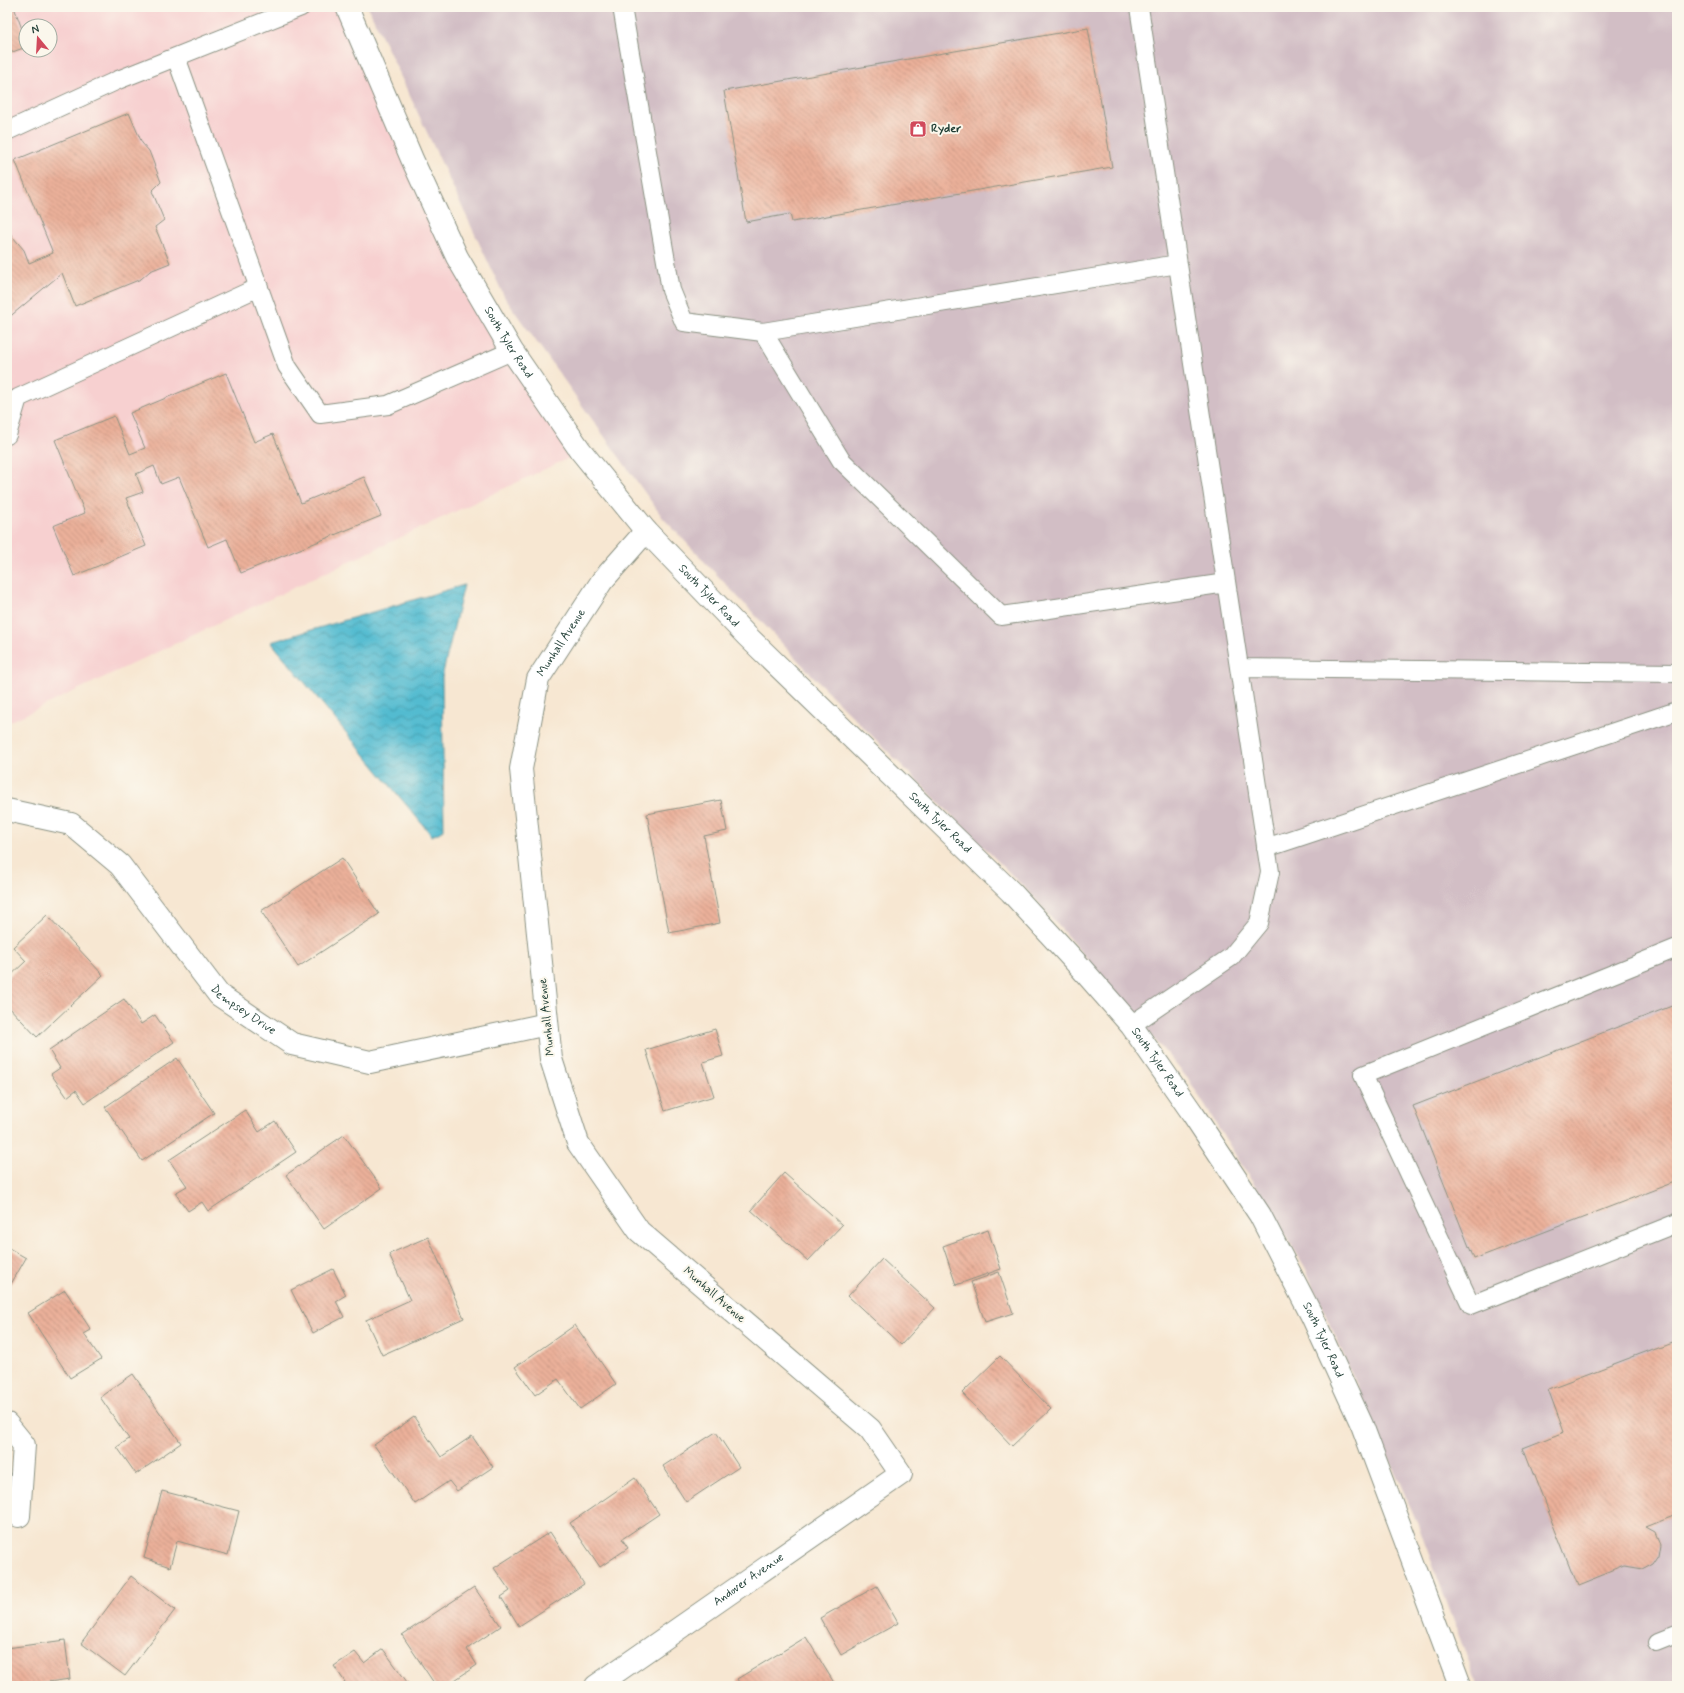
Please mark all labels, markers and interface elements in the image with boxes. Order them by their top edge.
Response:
north arrow [18,18,58,58]
text: N [30,22,41,37]
shop icon: Ryder [908,119,928,139]
place label: Ryder [931,121,961,137]
street label: South Tyler Road [480,304,537,382]
street label: South Tyler Road [674,561,743,631]
street label: Munhall Avenue [534,605,590,680]
street label: South Tyler Road [905,789,975,857]
street label: Munhall Avenue [535,977,559,1057]
street label: Dempsey Drive [206,982,279,1039]
street label: South Tyler Road [1127,1024,1187,1101]
street label: Munhall Avenue [679,1263,749,1327]
street label: South Tyler Road [1298,1299,1347,1381]
street label: Andover Avenue [710,1550,787,1610]

